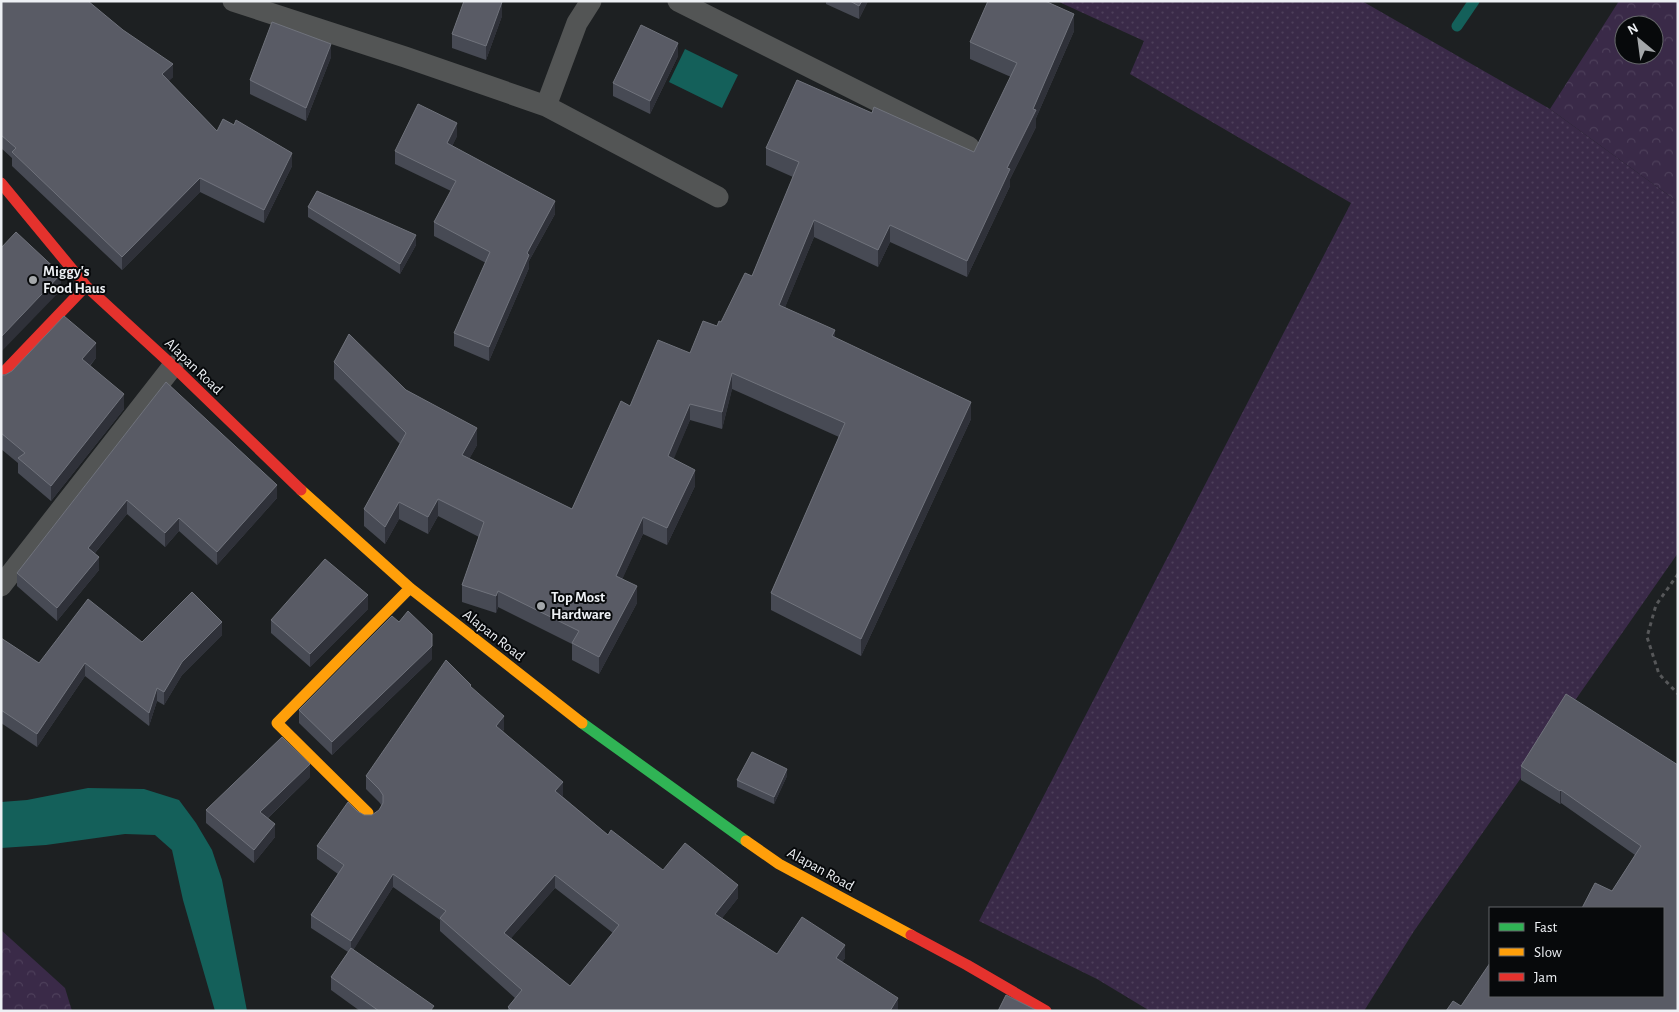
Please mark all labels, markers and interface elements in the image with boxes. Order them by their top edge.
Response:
north arrow [1614,15,1664,65]
text: N [1626,21,1641,38]
place label: Miggy's Food Haus [43,264,106,296]
marker: Miggy's Food Haus [27,274,39,286]
street label: Alapan Road [162,335,226,398]
place label: Top Most Hardware [551,590,611,622]
marker: Top Most Hardware [535,600,547,612]
street label: Alapan Road [460,607,528,664]
street label: Alapan Road [785,845,857,894]
legend [1489,907,1664,997]
text: Fast [1534,920,1558,935]
text: Slow [1534,945,1562,960]
text: Jam [1534,970,1557,985]

